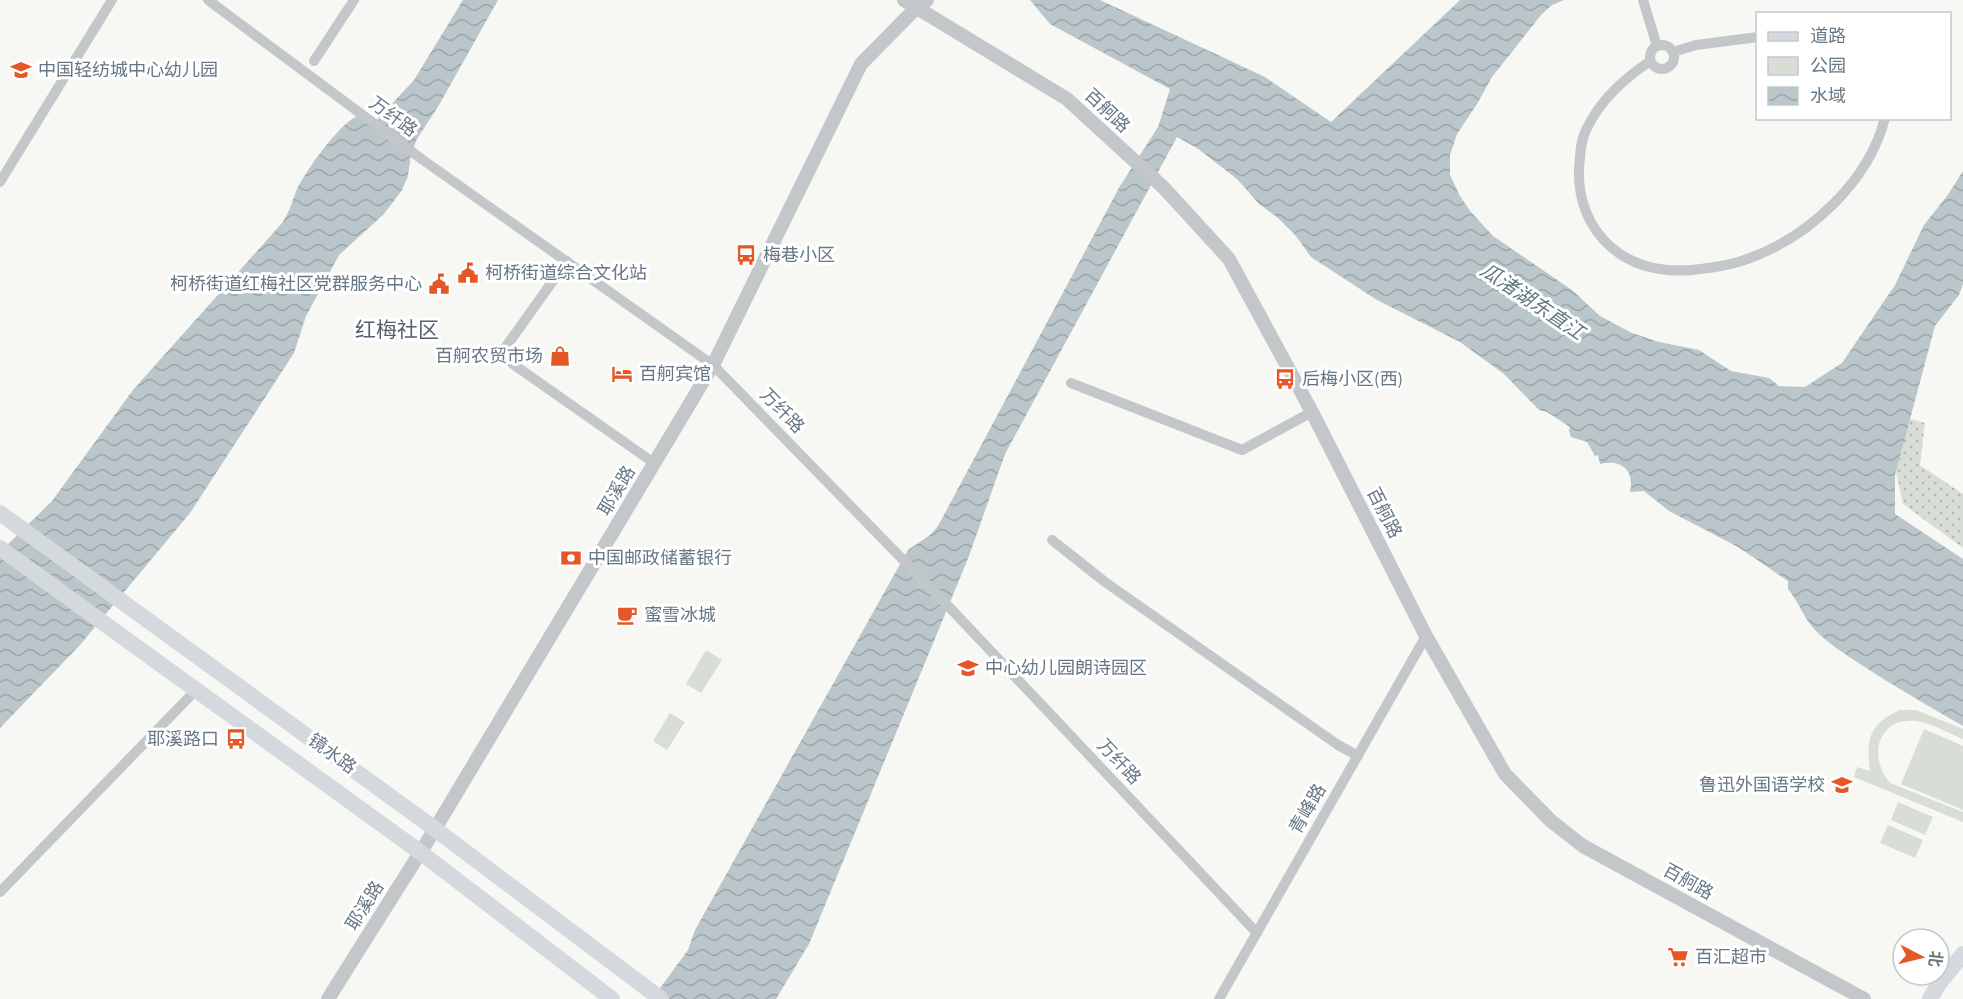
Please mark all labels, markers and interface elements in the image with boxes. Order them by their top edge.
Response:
legend [1756,12,1951,120]
text: 道路 [1810,24,1846,49]
text: 公园 [1810,54,1846,79]
school or university icon: 中国轻纺城中心幼儿园 [9,58,33,82]
place label: 中国轻纺城中心幼儿园 [38,58,218,83]
street label: 百舸路 [1079,83,1135,139]
text: 水域 [1810,84,1846,109]
street label: 万纤路 [364,91,422,143]
bus stop icon: 梅巷小区 [734,243,758,267]
place label: 梅巷小区 [763,243,835,268]
water label: 瓜渚湖东直江 [1474,257,1591,348]
public building icon: 柯桥街道综合文化站 [456,261,480,285]
place label: 柯桥街道综合文化站 [485,261,647,286]
place label: 柯桥街道红梅社区党群服务中心 [170,272,422,297]
public building icon: 柯桥街道红梅社区党群服务中心 [427,272,451,296]
district label: 红梅社区 [355,315,439,345]
place label: 百舸农贸市场 [435,344,543,369]
shop icon: 百舸农贸市场 [548,344,572,368]
hotel icon: 百舸宾馆 [610,362,634,386]
place label: 百舸宾馆 [639,362,711,387]
bus stop icon: 后梅小区(西) [1273,367,1297,391]
place label: 后梅小区(西) [1302,367,1403,392]
street label: 万纤路 [754,383,810,439]
street label: 耶溪路 [592,461,642,521]
street label: 百舸路 [1361,483,1407,543]
bank icon: 中国邮政储蓄银行 [559,546,583,570]
place label: 中国邮政储蓄银行 [588,546,732,571]
cafe icon: 蜜雪冰城 [615,603,639,627]
place label: 蜜雪冰城 [644,603,716,628]
school or university icon: 中心幼儿园朗诗园区 [956,656,980,680]
place label: 中心幼儿园朗诗园区 [985,656,1147,681]
place label: 耶溪路口 [147,727,219,752]
bus stop icon: 耶溪路口 [224,727,248,751]
street label: 镜水路 [303,728,361,780]
street label: 万纤路 [1091,734,1147,790]
place label: 鲁迅外国语学校 [1699,773,1825,798]
school or university icon: 鲁迅外国语学校 [1830,773,1854,797]
street label: 青峰路 [1284,779,1332,839]
street label: 百舸路 [1658,858,1718,906]
street label: 耶溪路 [340,876,390,936]
north arrow [1891,927,1951,987]
supermarket icon: 百汇超市 [1666,945,1690,969]
place label: 百汇超市 [1695,945,1767,970]
text: 北 [1923,949,1947,968]

